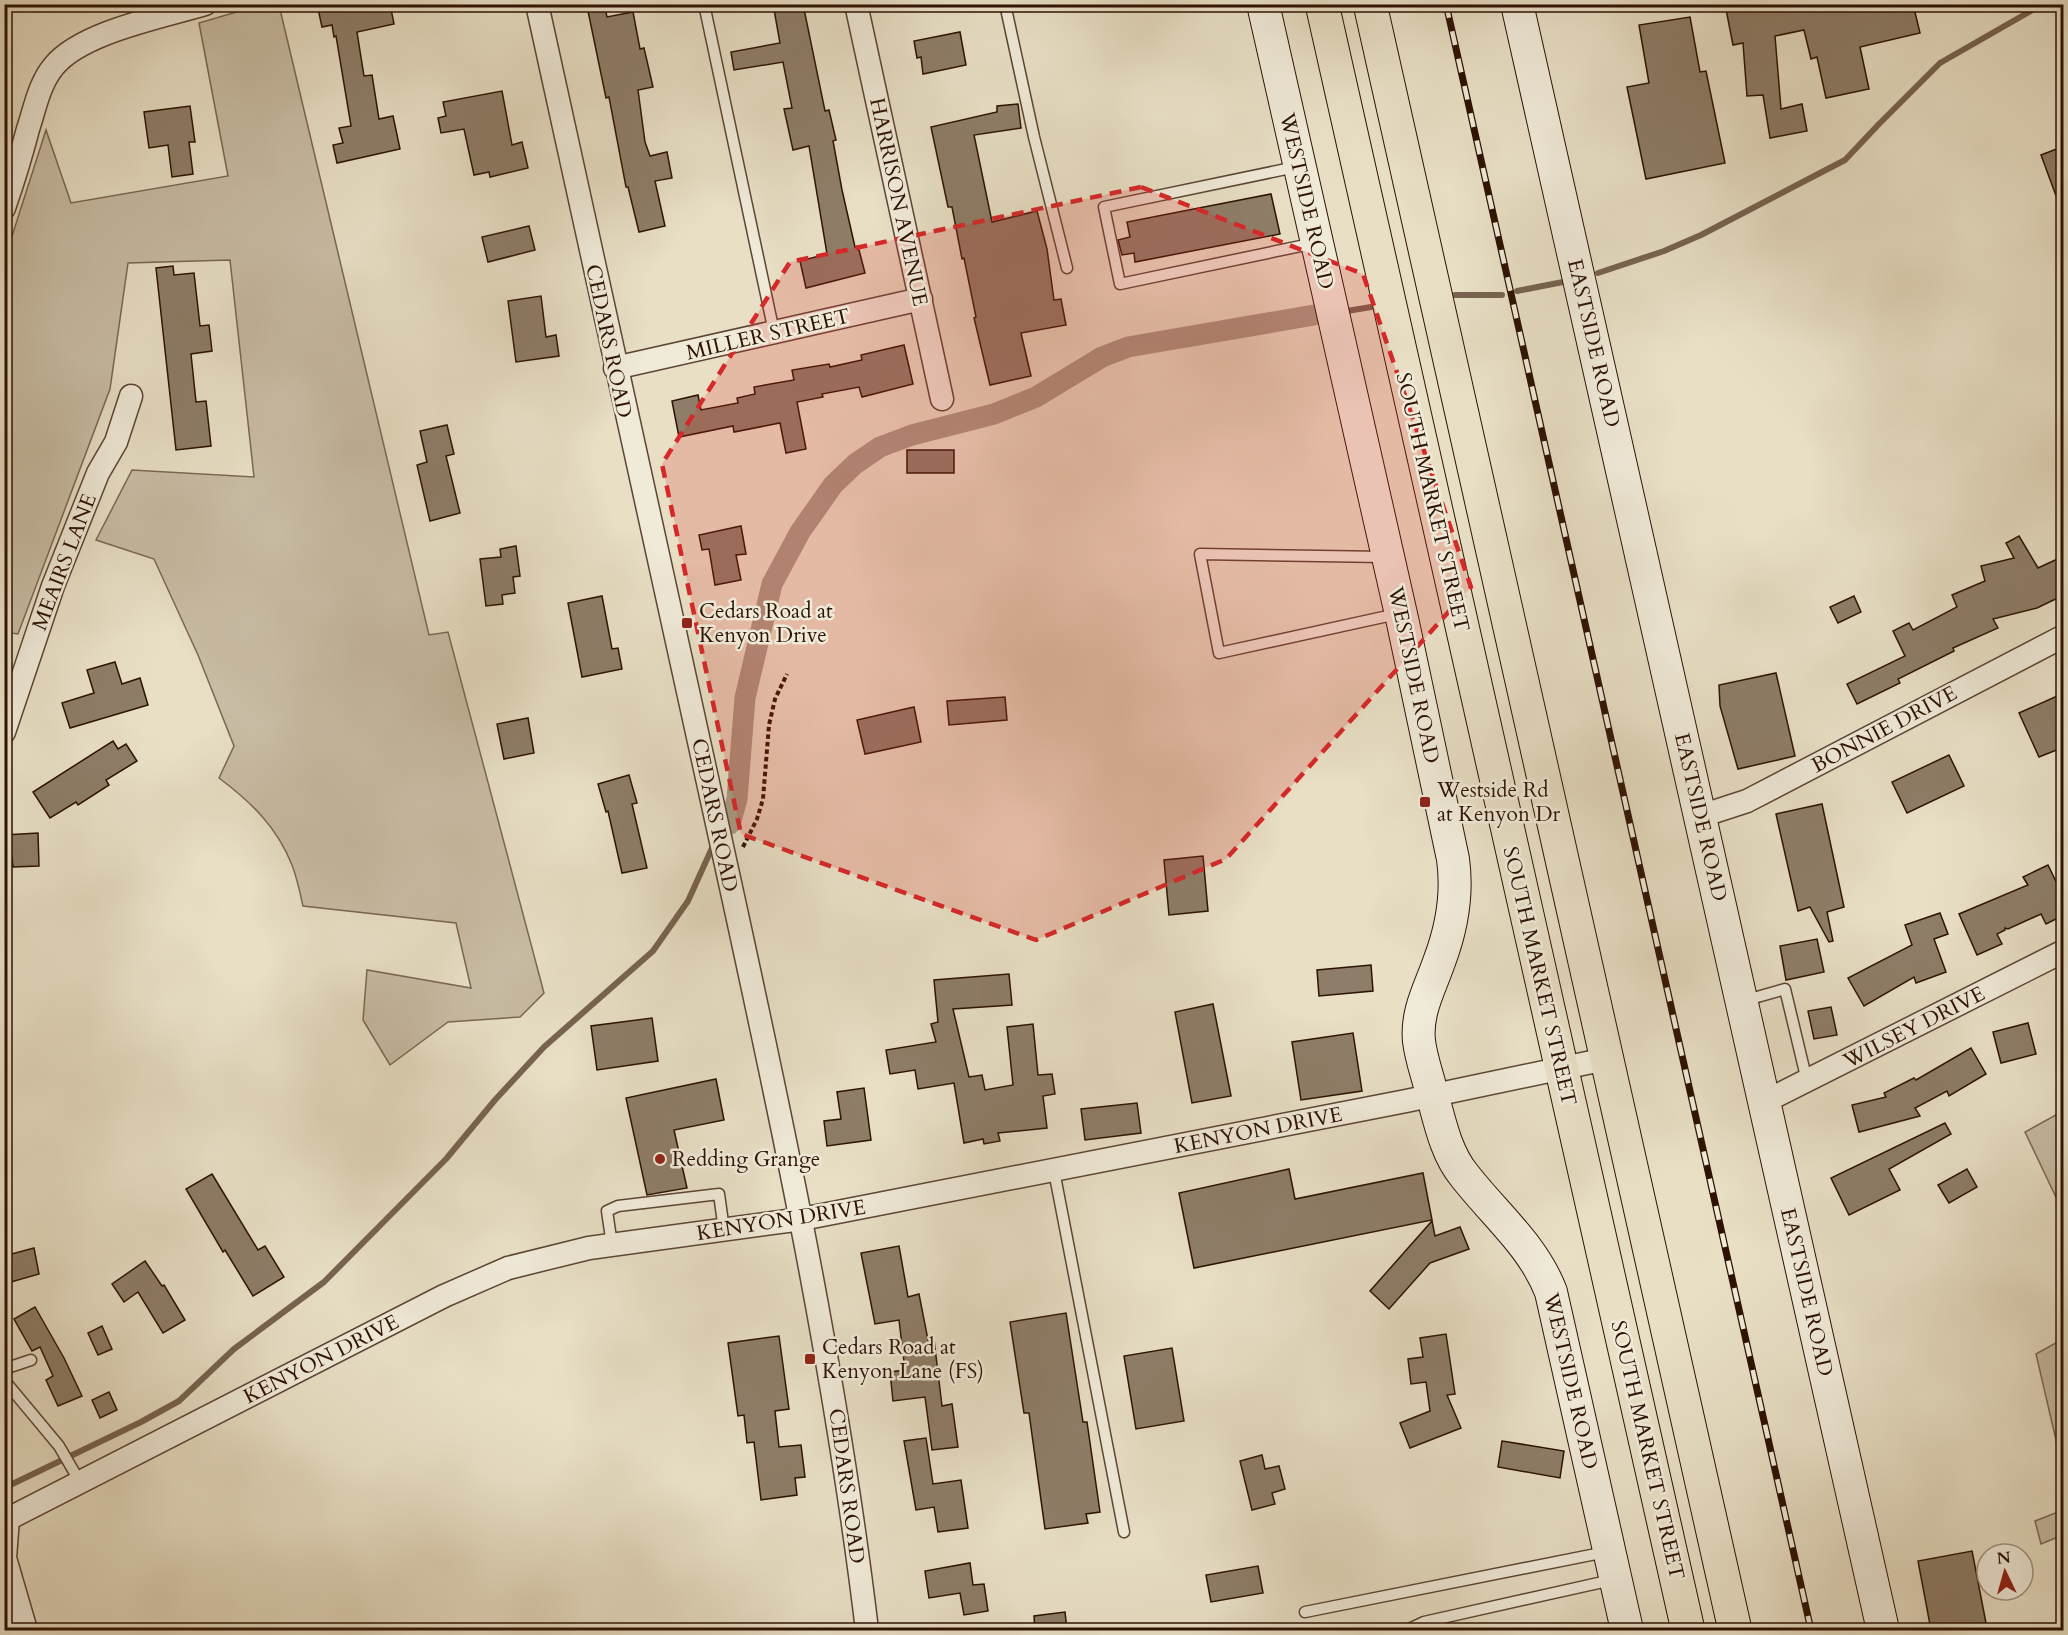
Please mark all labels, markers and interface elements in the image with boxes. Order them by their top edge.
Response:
street label: HARRISON AVENUE [862,95,935,309]
street label: WESTSIDE ROAD [1272,109,1341,292]
street label: EASTSIDE ROAD [1560,256,1627,430]
street label: CEDARS ROAD [578,262,639,421]
street label: MILLER STREET [683,302,853,367]
street label: SOUTH MARKET STREET [1389,370,1476,635]
street label: MEAIRS LANE [25,490,104,635]
street label: WESTSIDE ROAD [1380,583,1446,766]
place label: Cedars Road at Kenyon Drive [699,597,833,650]
marker: Cedars Road at Kenyon Drive [680,616,694,630]
street label: BONNIE DRIVE [1806,679,1962,780]
street label: EASTSIDE ROAD [1667,730,1734,904]
street label: CEDARS ROAD [684,736,745,895]
place label: Westside Rd at Kenyon Dr [1436,776,1561,829]
marker: Westside Rd at Kenyon Dr [1418,795,1432,809]
street label: SOUTH MARKET STREET [1496,844,1583,1109]
street label: WILSEY DRIVE [1838,979,1990,1076]
street label: KENYON DRIVE [1171,1100,1345,1161]
place label: Redding Grange [672,1145,820,1174]
marker: Redding Grange [653,1152,667,1166]
street label: KENYON DRIVE [694,1193,868,1248]
street label: EASTSIDE ROAD [1773,1205,1840,1379]
street label: WESTSIDE ROAD [1536,1289,1605,1472]
street label: KENYON DRIVE [238,1308,404,1411]
street label: SOUTH MARKET STREET [1604,1318,1691,1583]
place label: Cedars Road at Kenyon Lane (FS) [822,1333,984,1386]
marker: Cedars Road at Kenyon Lane (FS) [803,1352,817,1366]
street label: CEDARS ROAD [821,1407,872,1566]
north arrow [1975,1542,2035,1602]
text: N [1996,1546,2012,1570]

